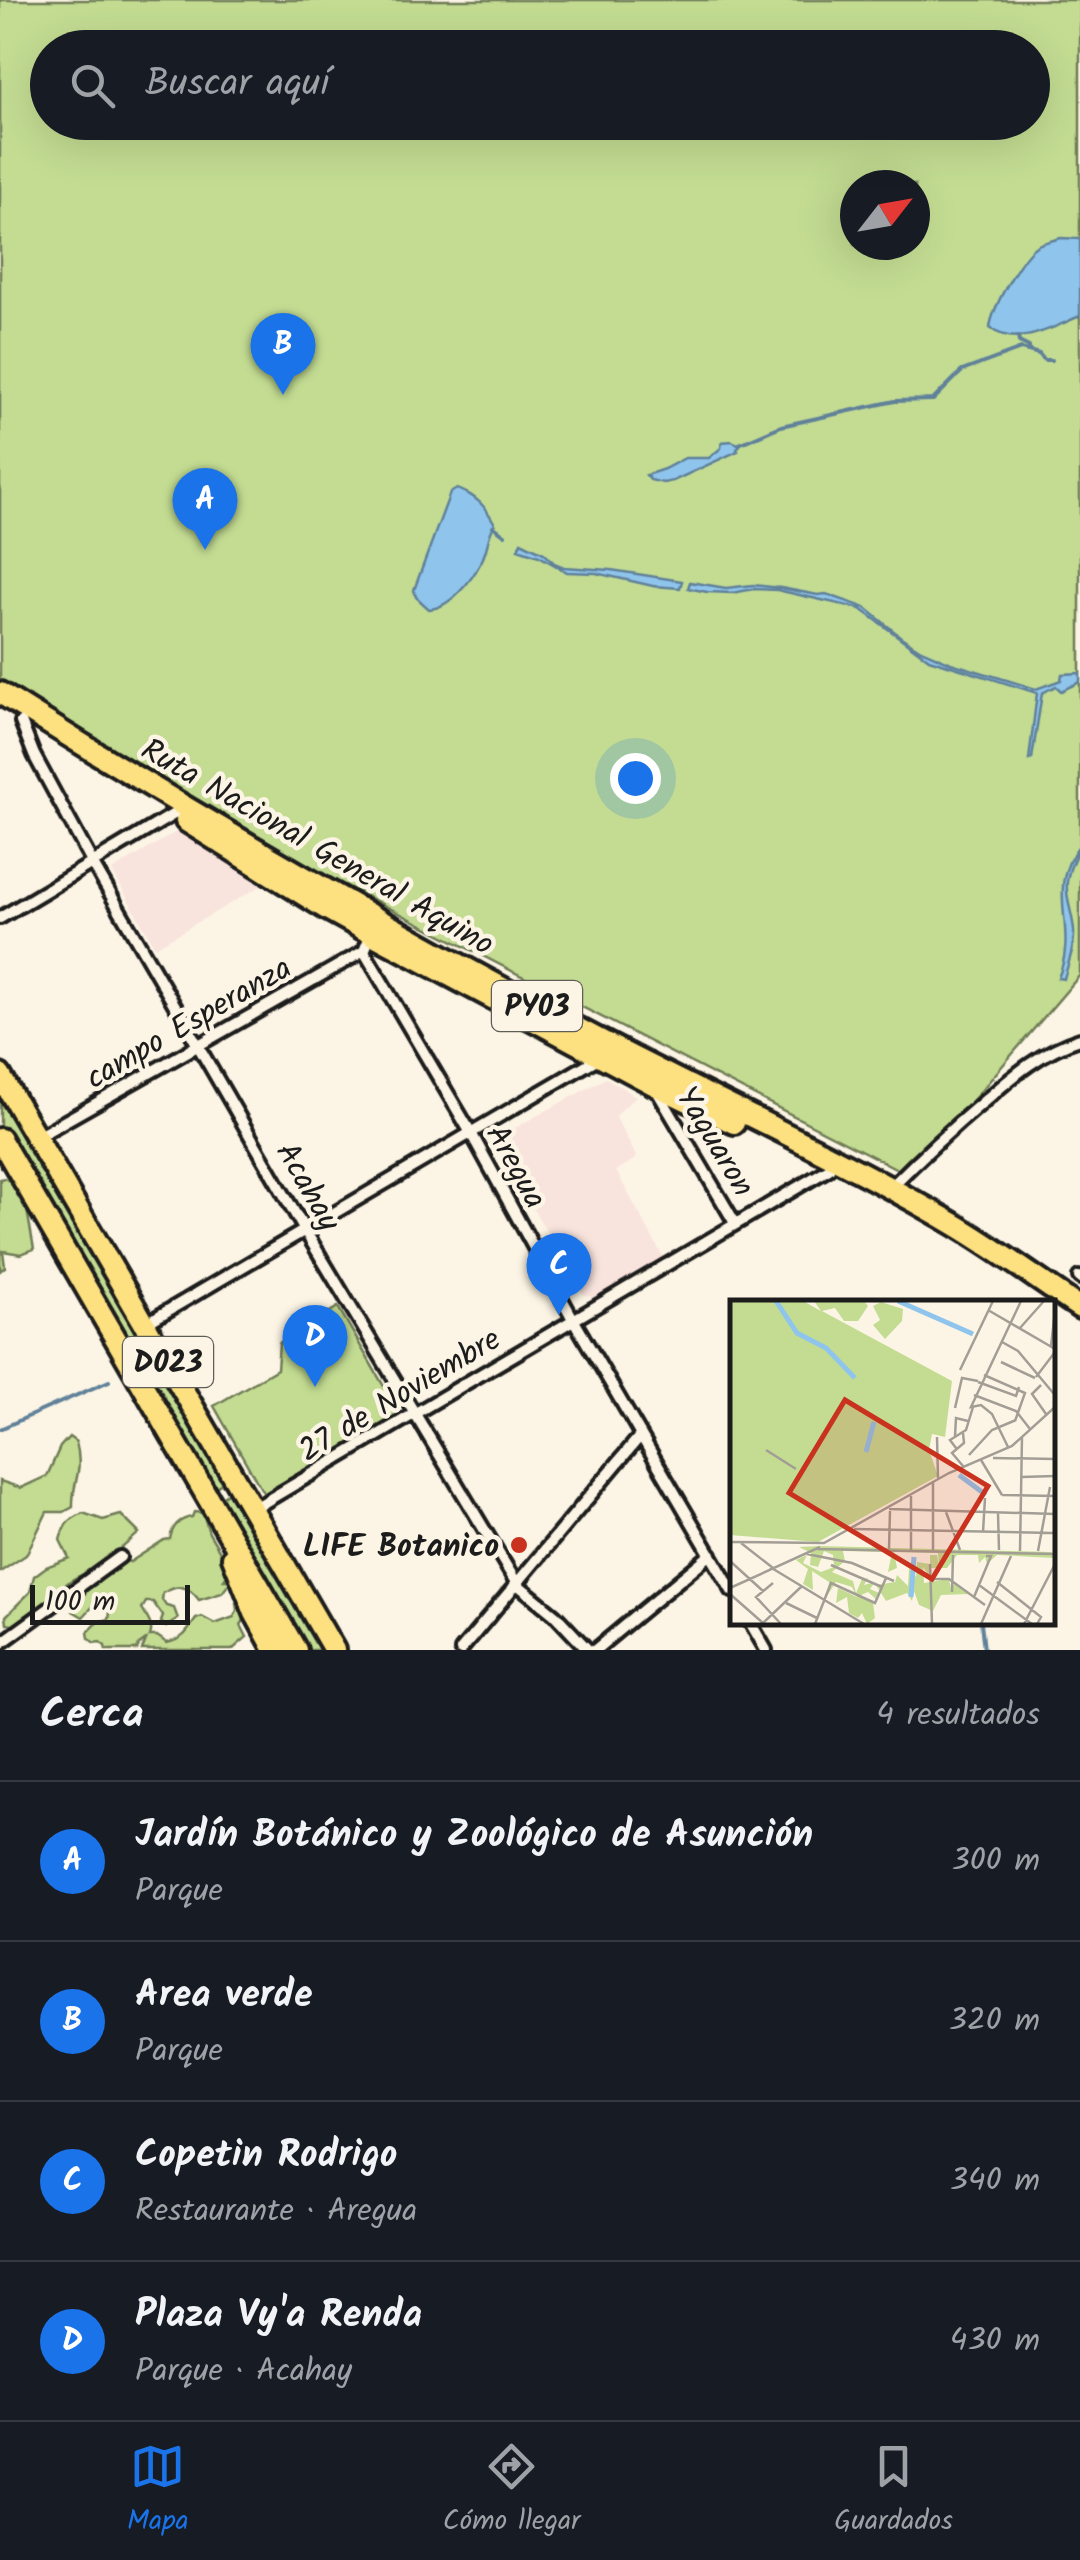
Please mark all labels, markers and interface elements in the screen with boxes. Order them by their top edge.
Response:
search box [30,30,1050,140]
text: Buscar aquí [145,55,329,115]
icon: search [65,58,120,113]
north arrow [840,170,930,260]
pin: B [250,312,316,395]
pin: A [172,468,238,550]
street label: Ruta Nacional General Aquino [130,726,503,970]
your location [610,753,661,804]
street label: campo Esperanza [76,944,302,1104]
road number: PY03 [492,981,582,1031]
street label: Yaguaron [661,1077,767,1207]
street label: Aregua [471,1115,559,1219]
street label: Acahay [261,1133,353,1242]
pin: C [526,1232,592,1315]
inset map [730,1300,1055,1625]
pin: D [282,1304,348,1387]
street label: 27 de Noviembre [289,1315,511,1477]
road number: D023 [123,1337,213,1387]
place label: LIFE Botanico [303,1522,499,1573]
marker: LIFE Botanico [508,1534,530,1556]
scale bar [30,1580,190,1624]
text: 100 m [45,1580,115,1625]
text: Cerca [40,1682,144,1749]
text: 4 resultados [876,1690,1040,1741]
text: Jardín Botánico y Zoológico de Asunción [135,1806,813,1866]
text: A [62,1836,83,1887]
text: 300 m [951,1836,1040,1887]
text: Parque [135,1866,223,1917]
text: Area verde [135,1966,313,2026]
text: B [63,1996,82,2047]
text: 320 m [949,1996,1040,2047]
text: Parque [135,2026,223,2077]
text: Copetin Rodrigo [135,2126,397,2186]
text: C [63,2156,82,2207]
text: 340 m [950,2156,1040,2207]
text: Restaurante · Aregua [135,2186,417,2237]
text: Plaza Vy'a Renda [135,2286,422,2346]
text: D [62,2316,83,2367]
text: 430 m [950,2316,1040,2367]
text: Parque · Acahay [135,2346,352,2397]
tab: Mapa [127,2439,189,2544]
tab: Cómo llegar [443,2439,580,2544]
tab: Guardados [834,2439,953,2544]

